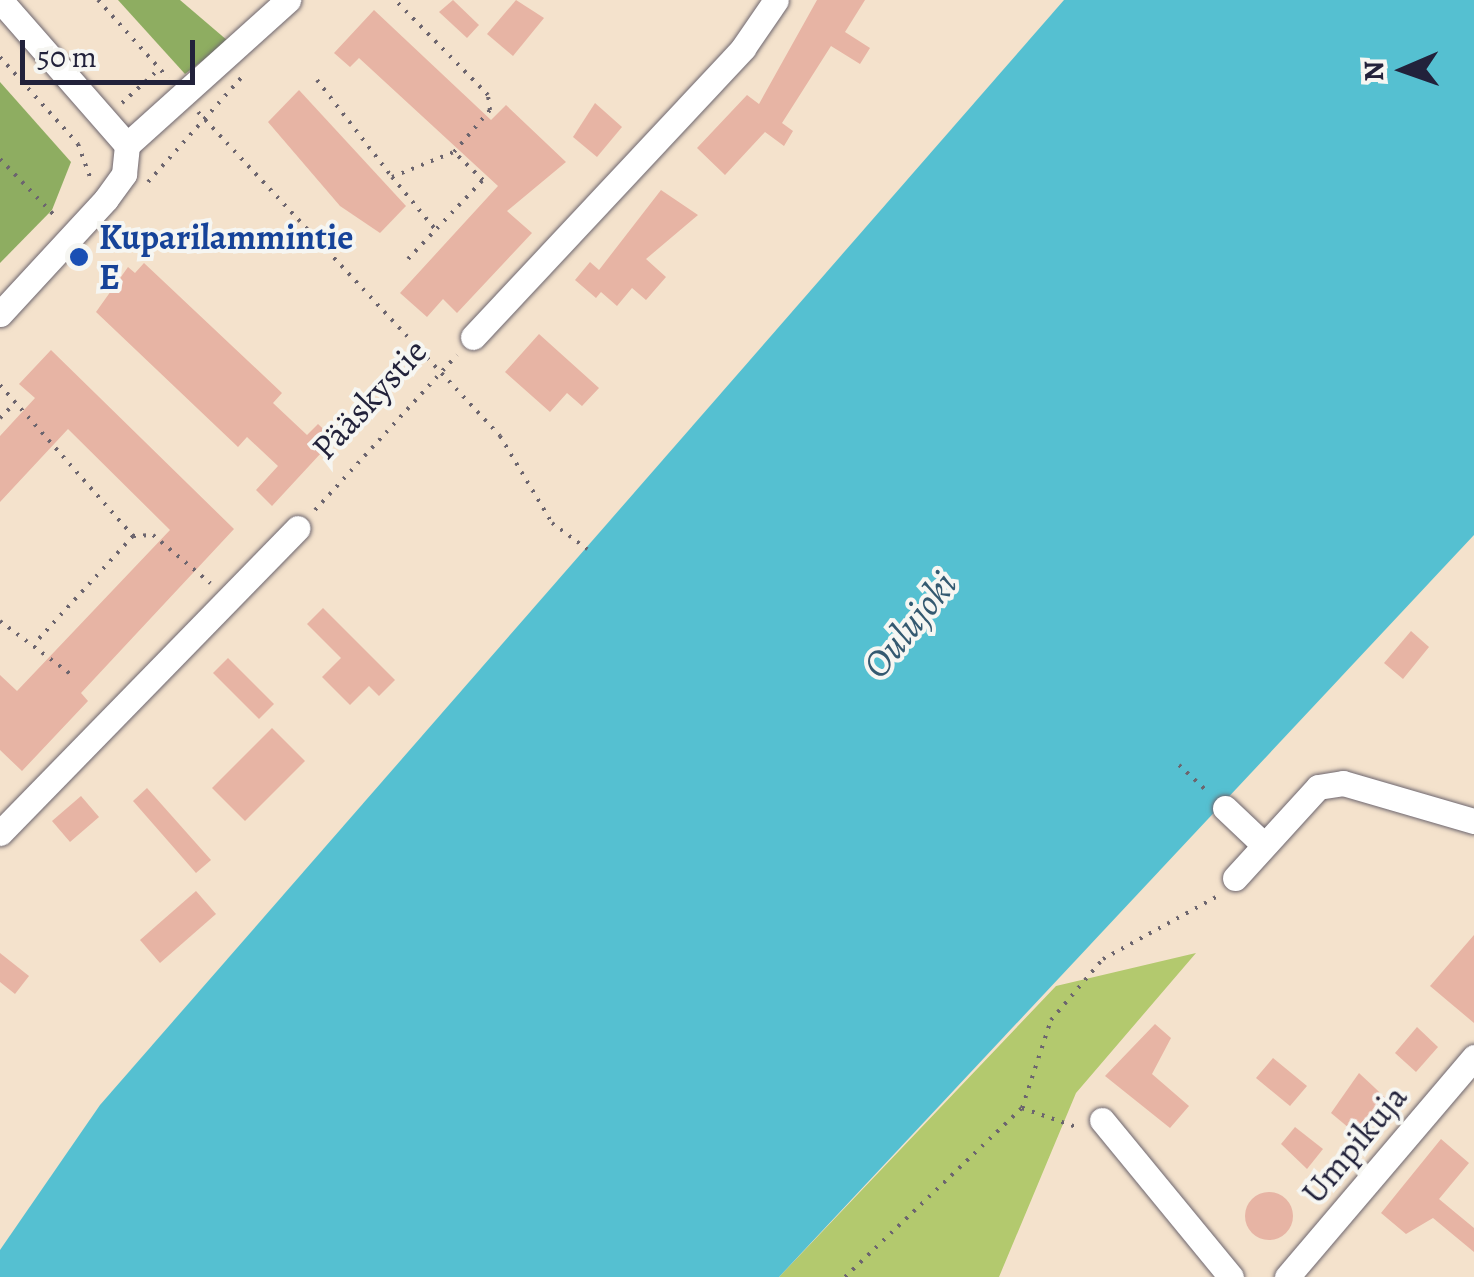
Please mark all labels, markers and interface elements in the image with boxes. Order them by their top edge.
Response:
scale bar [25,20,200,82]
north arrow [1354,20,1454,120]
text: 50 m [37,37,97,77]
text: N [1355,60,1393,82]
place label: Kuparilammintie E [99,216,353,298]
marker: Kuparilammintie E [68,246,90,268]
street label: Pääskystie [303,330,435,468]
water label: Oulujoki [853,563,967,687]
street label: Umpikuja [1292,1076,1416,1212]

